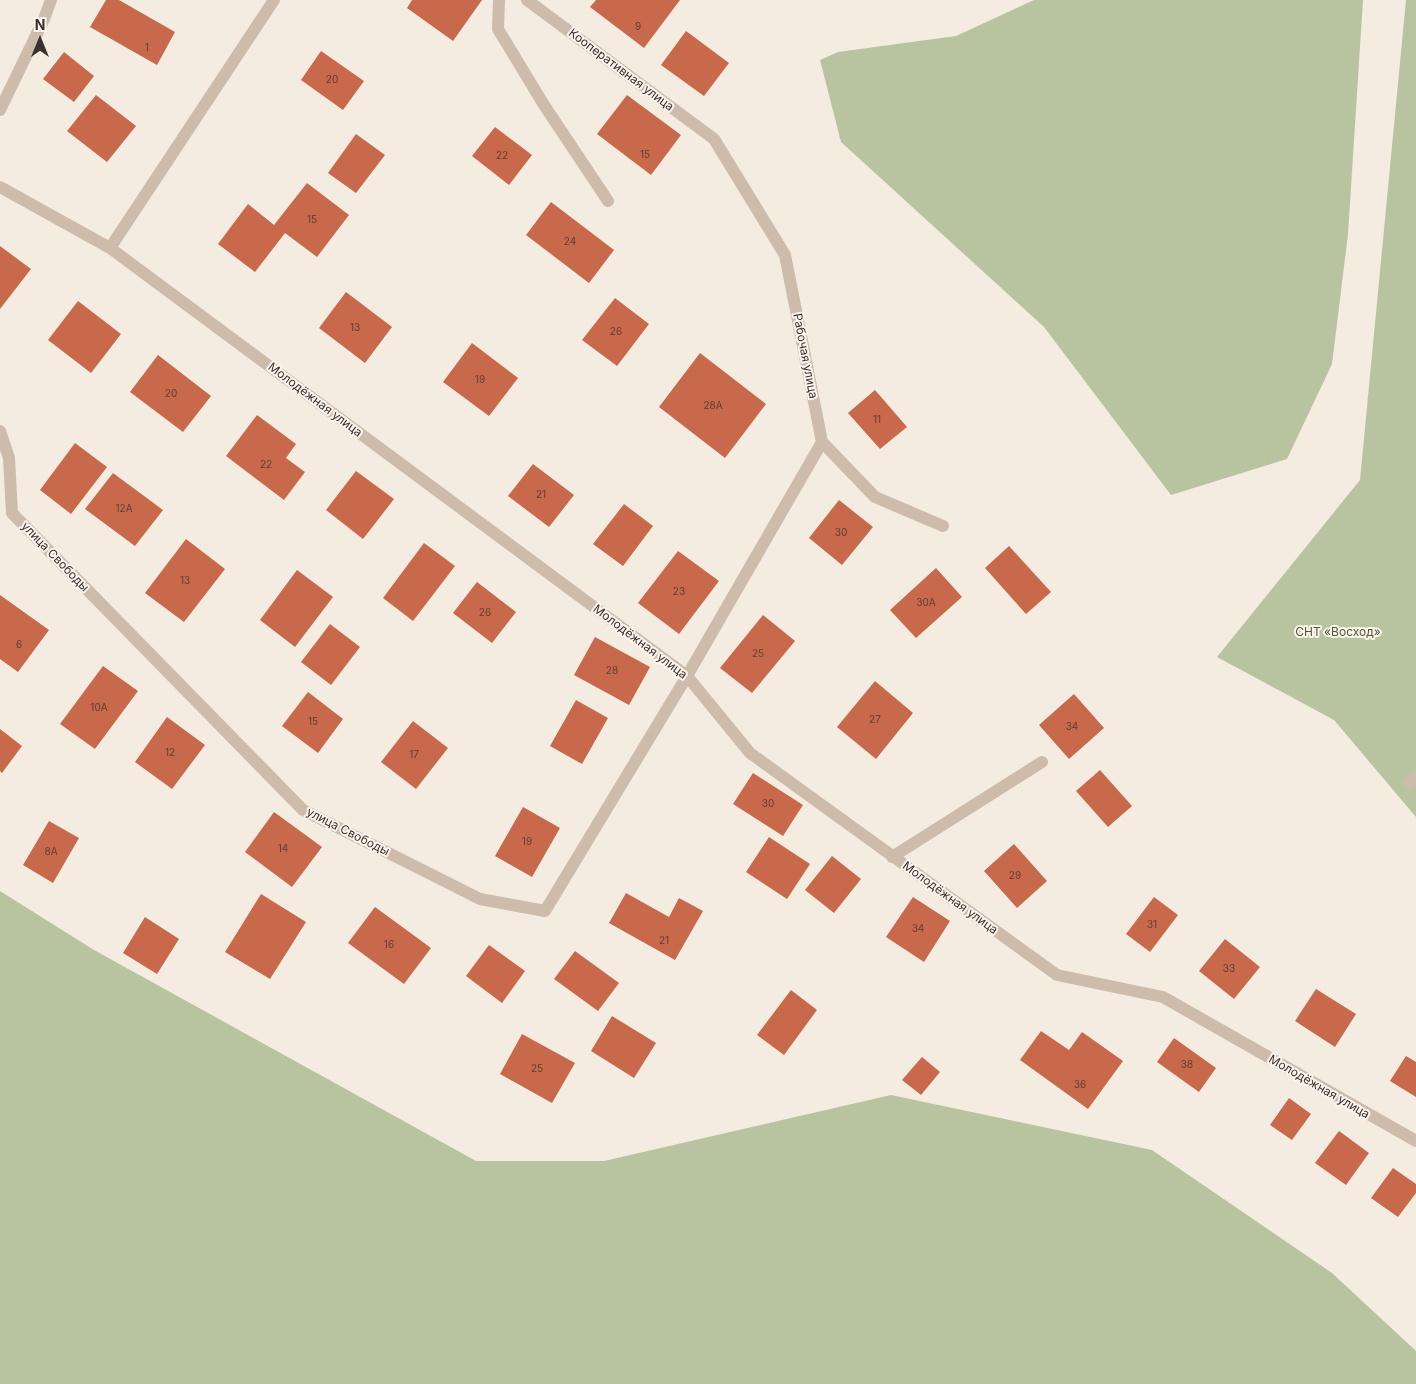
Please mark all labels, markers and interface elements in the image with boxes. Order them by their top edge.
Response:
north arrow [15,15,65,65]
text: N [35,16,45,33]
house number: 9 [635,21,641,33]
street label: Кооперативная улица [566,26,676,114]
house number: 1 [145,42,149,54]
house number: 20 [326,74,338,86]
house number: 15 [640,149,650,161]
house number: 22 [496,150,508,162]
house number: 15 [307,214,317,226]
house number: 24 [564,236,576,248]
street label: Рабочая улица [790,312,820,400]
house number: 13 [350,322,360,334]
house number: 26 [610,326,622,338]
street label: Молодёжная улица [265,360,365,440]
house number: 19 [475,374,485,386]
house number: 20 [165,388,177,400]
house number: 28А [703,400,723,412]
house number: 11 [873,414,881,426]
house number: 22 [260,459,272,471]
house number: 21 [536,489,546,501]
house number: 12А [115,503,133,515]
street label: улица Свободы [18,519,92,595]
house number: 30 [835,527,847,539]
house number: 13 [180,575,190,587]
house number: 23 [673,586,685,598]
house number: 30А [916,597,936,609]
street label: Молодёжная улица [590,602,690,682]
house number: 26 [479,607,491,619]
park label: СНТ «Восход» [1295,625,1381,639]
house number: 6 [16,639,22,651]
house number: 25 [752,648,764,660]
house number: 28 [606,665,618,677]
house number: 10А [90,702,108,714]
house number: 27 [869,714,881,726]
house number: 15 [308,716,318,728]
house number: 34 [1066,721,1078,733]
house number: 12 [165,747,175,759]
house number: 17 [409,749,419,761]
house number: 30 [762,798,774,810]
street label: улица Свободы [304,805,392,859]
house number: 19 [522,836,532,848]
house number: 14 [278,843,288,855]
house number: 8А [44,846,58,858]
street label: Молодёжная улица [900,859,1000,937]
house number: 29 [1009,870,1021,882]
house number: 31 [1147,919,1157,931]
house number: 34 [912,923,924,935]
house number: 21 [659,935,669,947]
house number: 16 [384,939,394,951]
house number: 33 [1223,963,1235,975]
street label: Молодёжная улица [1266,1052,1372,1122]
house number: 38 [1181,1059,1193,1071]
house number: 25 [531,1063,543,1075]
house number: 36 [1074,1079,1086,1091]

